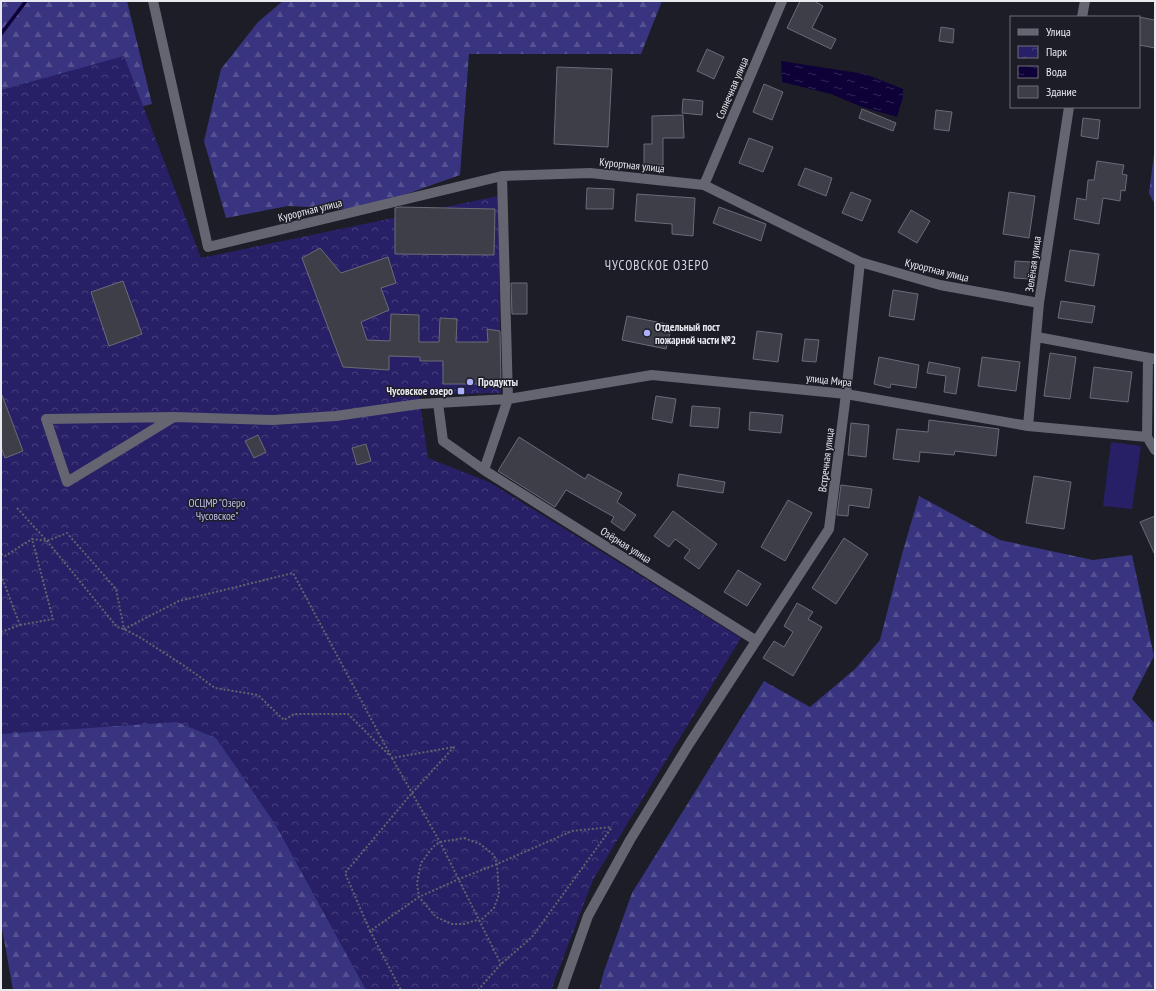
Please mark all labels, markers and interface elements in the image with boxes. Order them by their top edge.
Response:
legend [1010,16,1140,108]
text: Улица [1046,24,1071,39]
text: Парк [1046,44,1067,59]
street label: Солнечная улица [713,55,751,121]
text: Вода [1046,64,1067,79]
text: Здание [1046,84,1077,99]
street label: Курортная улица [599,155,665,175]
street label: Курортная улица [277,195,343,225]
street label: Зелёная улица [1022,235,1044,293]
street label: Курортная улица [904,255,970,285]
district label: ЧУСОВСКОЕ ОЗЕРО [605,257,709,274]
place label: Отдельный пост пожарной части №2 [655,320,736,347]
marker: Отдельный пост пожарной части №2 [642,328,652,338]
street label: улица Мира [805,371,853,389]
place label: Продукты [478,375,519,389]
marker: Продукты [465,377,475,387]
place label: Чусовское озеро [387,384,453,398]
marker: Чусовское озеро [456,386,466,396]
street label: Встречная улица [815,427,837,493]
park label: ОСЦМР "Озеро Чусовское" [188,496,246,523]
street label: Озёрная улица [598,524,654,566]

